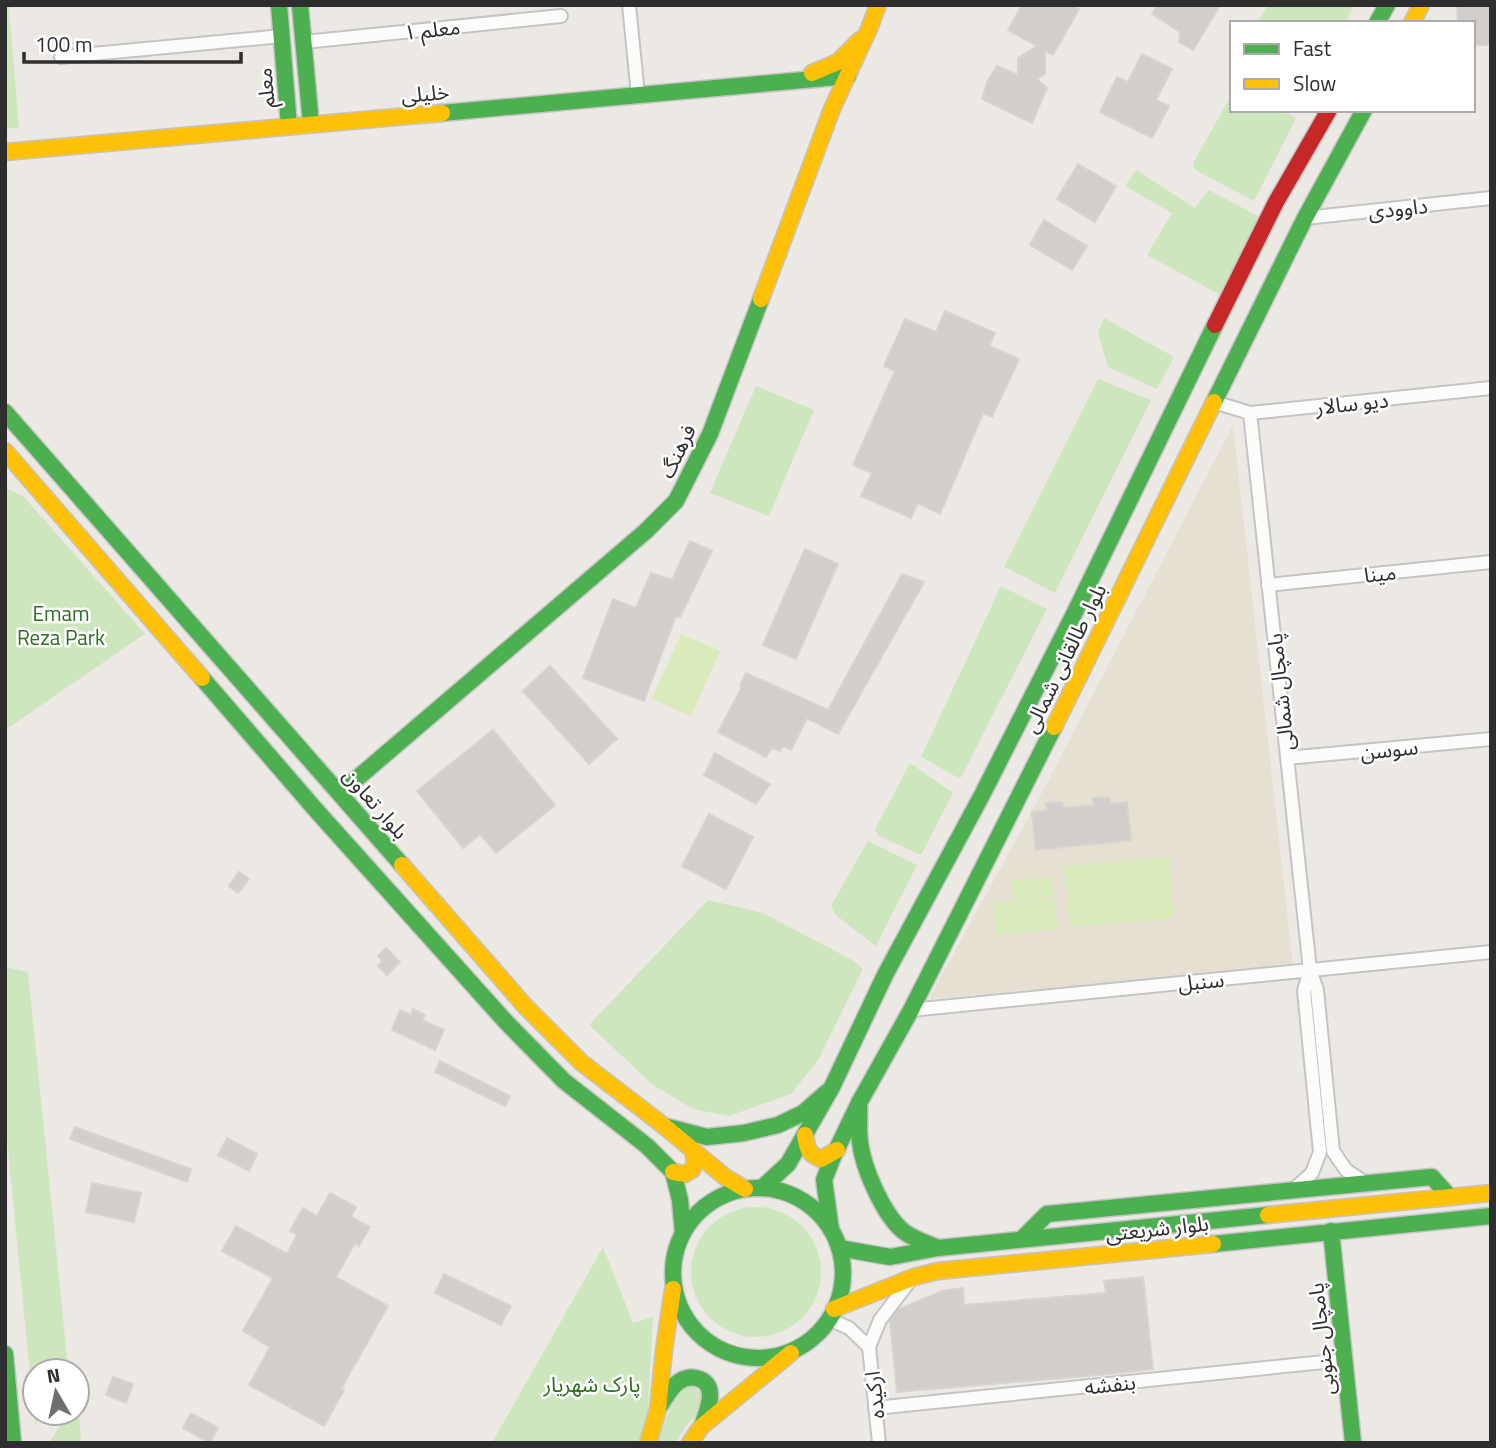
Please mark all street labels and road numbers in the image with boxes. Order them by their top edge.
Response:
street label: معلم ۱ [402,10,462,48]
street label: معلم [247,67,283,109]
street label: خلیلی [400,75,450,111]
street label: داوودی [1367,189,1429,227]
street label: دیو سالار [1313,383,1390,423]
street label: فرهنگ [650,419,704,483]
street label: مینا [1362,555,1398,591]
street label: بلوار طالقانی شمالی [1014,578,1114,738]
street label: پامچال شمالی [1258,632,1302,752]
street label: سوسن [1358,730,1420,768]
street label: بلوار تعاون [336,760,416,846]
street label: سنبل [1176,963,1226,999]
street label: بلوار شریعتی [1104,1207,1210,1249]
street label: پامچال جنوبی [1299,1281,1343,1397]
street label: بنفشه [1083,1365,1137,1403]
street label: ارکیده [856,1369,892,1421]

